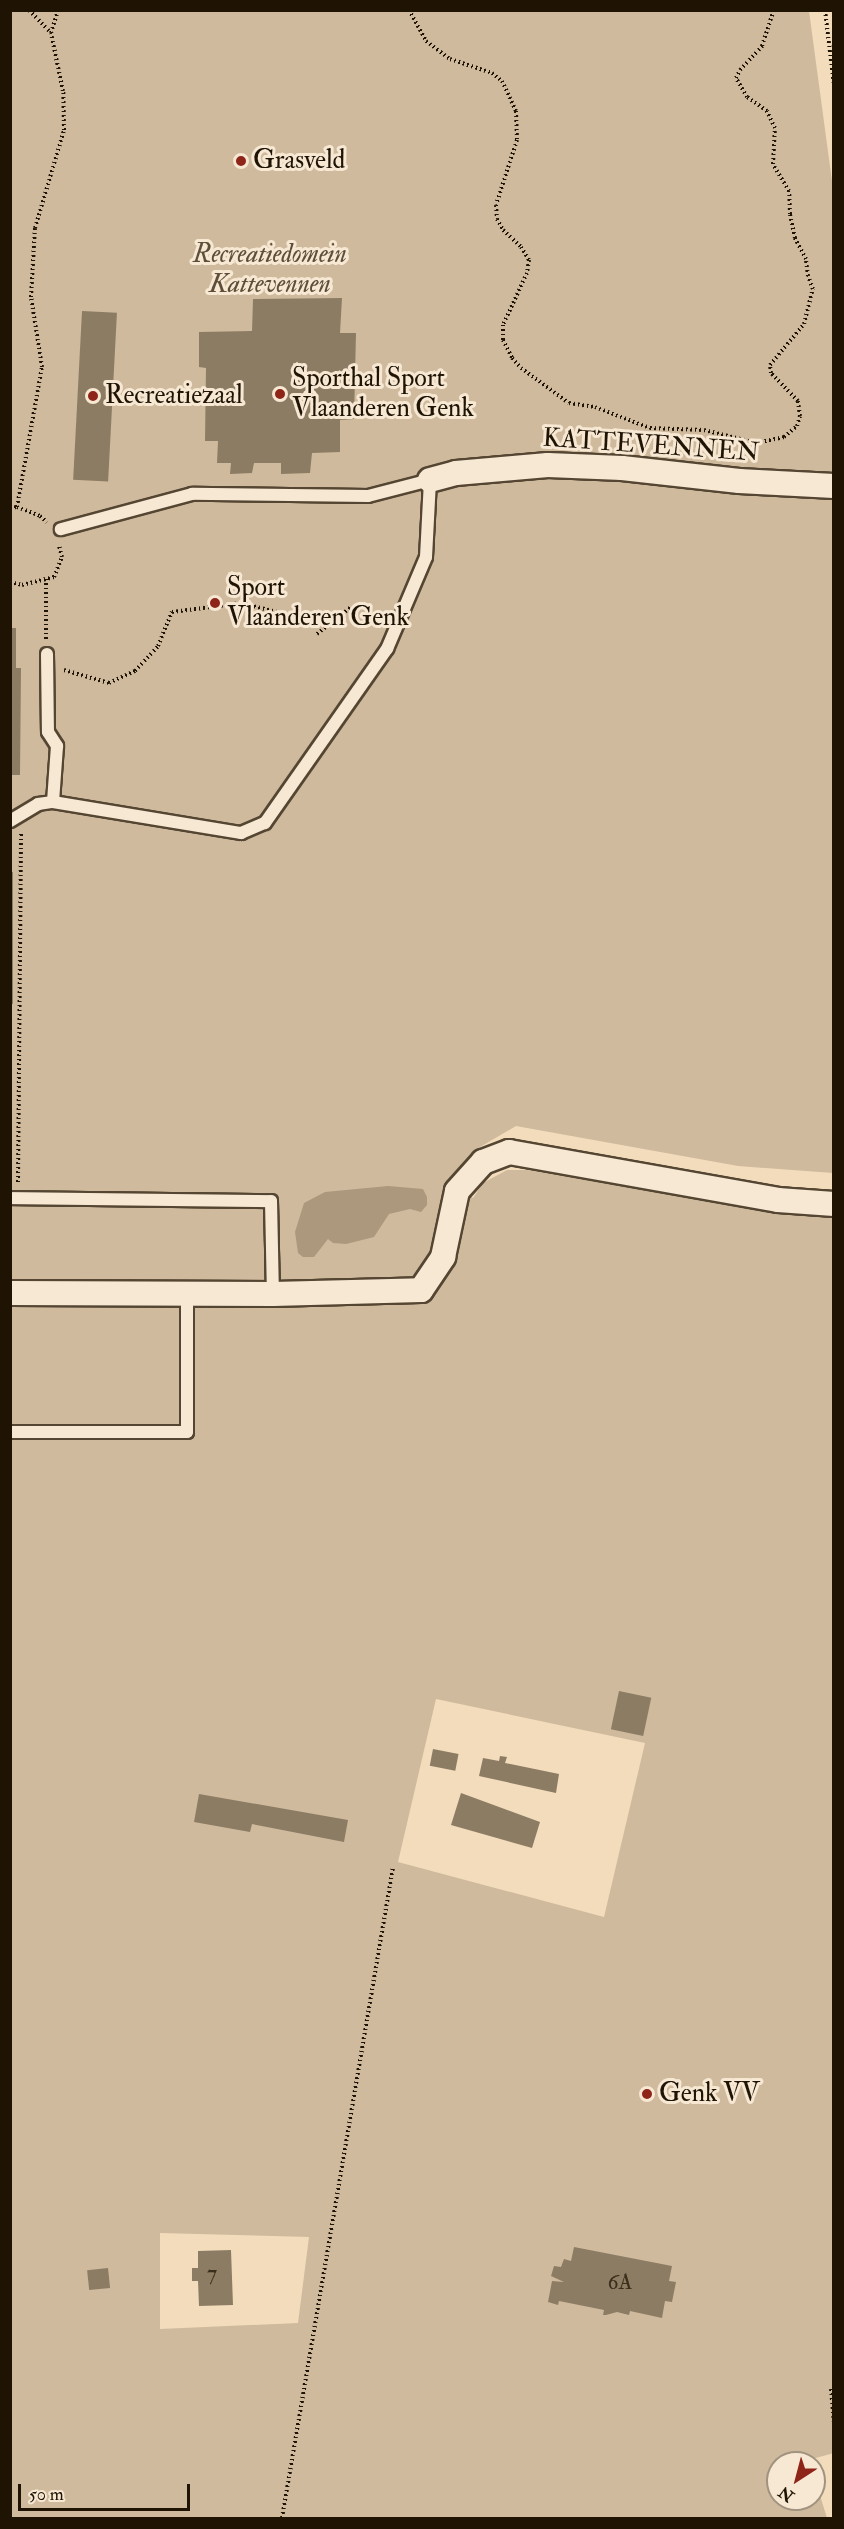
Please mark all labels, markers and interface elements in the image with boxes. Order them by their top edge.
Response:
place label: Grasveld [253,145,345,177]
marker: Grasveld [234,154,248,168]
park label: Recreatiedomein Kattevennen [193,239,347,300]
place label: Sporthal Sport Vlaanderen Genk [292,363,474,424]
place label: Recreatiezaal [105,380,243,412]
marker: Sporthal Sport Vlaanderen Genk [273,387,287,401]
marker: Recreatiezaal [86,389,100,403]
street label: KATTEVENNEN [542,423,760,469]
place label: Sport Vlaanderen Genk [227,572,409,634]
marker: Sport Vlaanderen Genk [208,596,222,610]
place label: Genk VV [659,2078,760,2110]
marker: Genk VV [640,2087,654,2101]
house number: 7 [207,2261,217,2287]
house number: 6A [607,2270,633,2296]
north arrow [766,2451,826,2511]
scale bar [21,2472,194,2510]
text: N [775,2482,798,2506]
text: 50 m [29,2483,64,2506]

